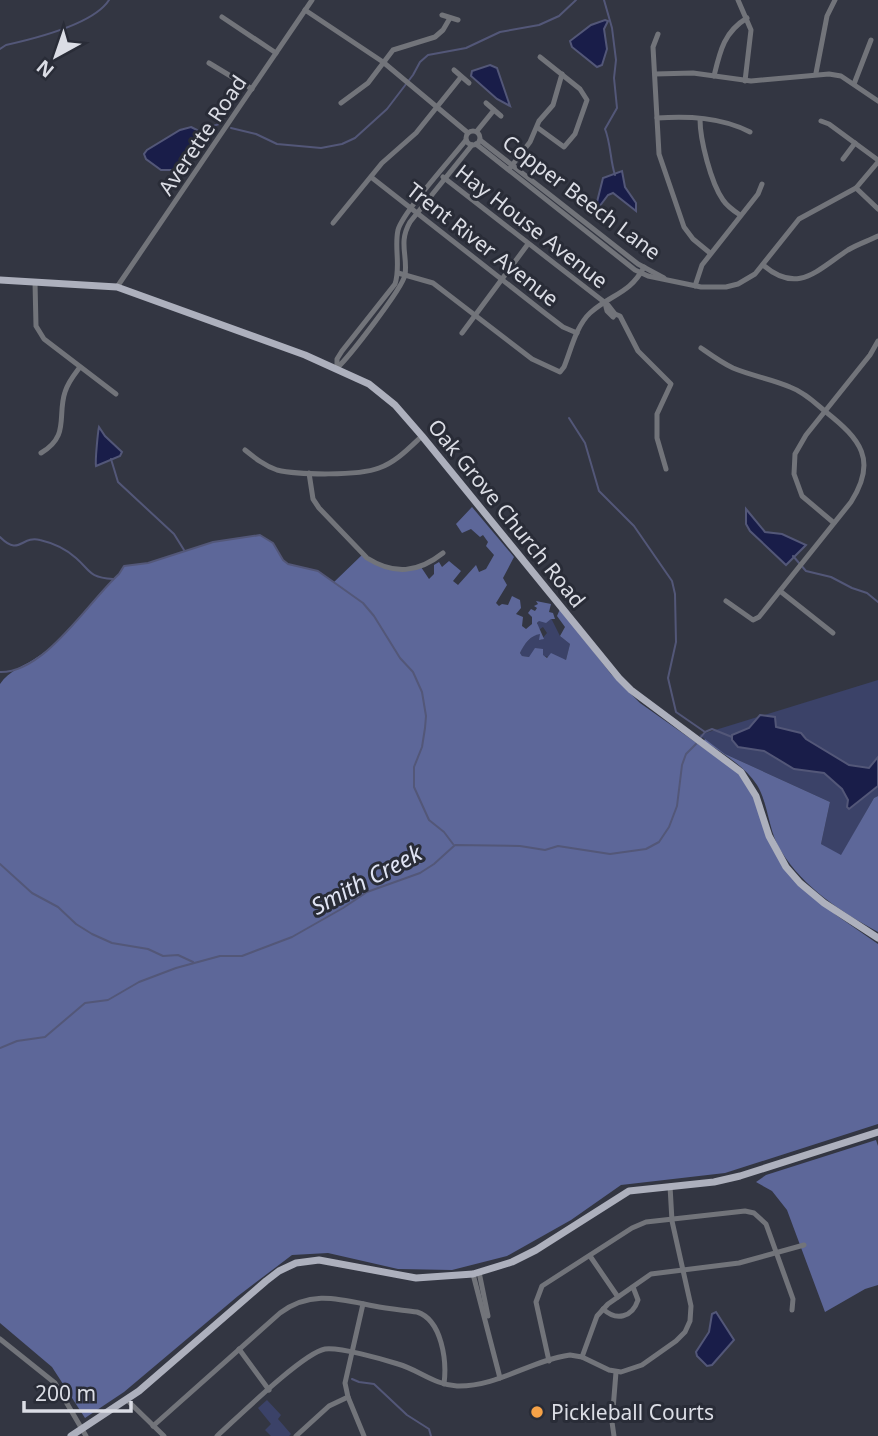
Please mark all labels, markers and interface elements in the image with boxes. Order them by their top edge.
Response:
north arrow [21,21,91,91]
text: N [31,54,59,84]
street label: Averette Road [152,70,252,200]
street label: Copper Beech Lane [497,128,667,266]
street label: Hay House Avenue [450,158,614,294]
street label: Trent River Avenue [401,176,565,312]
street label: Oak Grove Church Road [422,413,592,613]
water label: Smith Creek [305,836,428,922]
scale bar [24,1370,131,1414]
text: 200 m [35,1379,96,1407]
place label: Pickleball Courts [551,1398,714,1426]
marker: Pickleball Courts [529,1404,545,1420]

